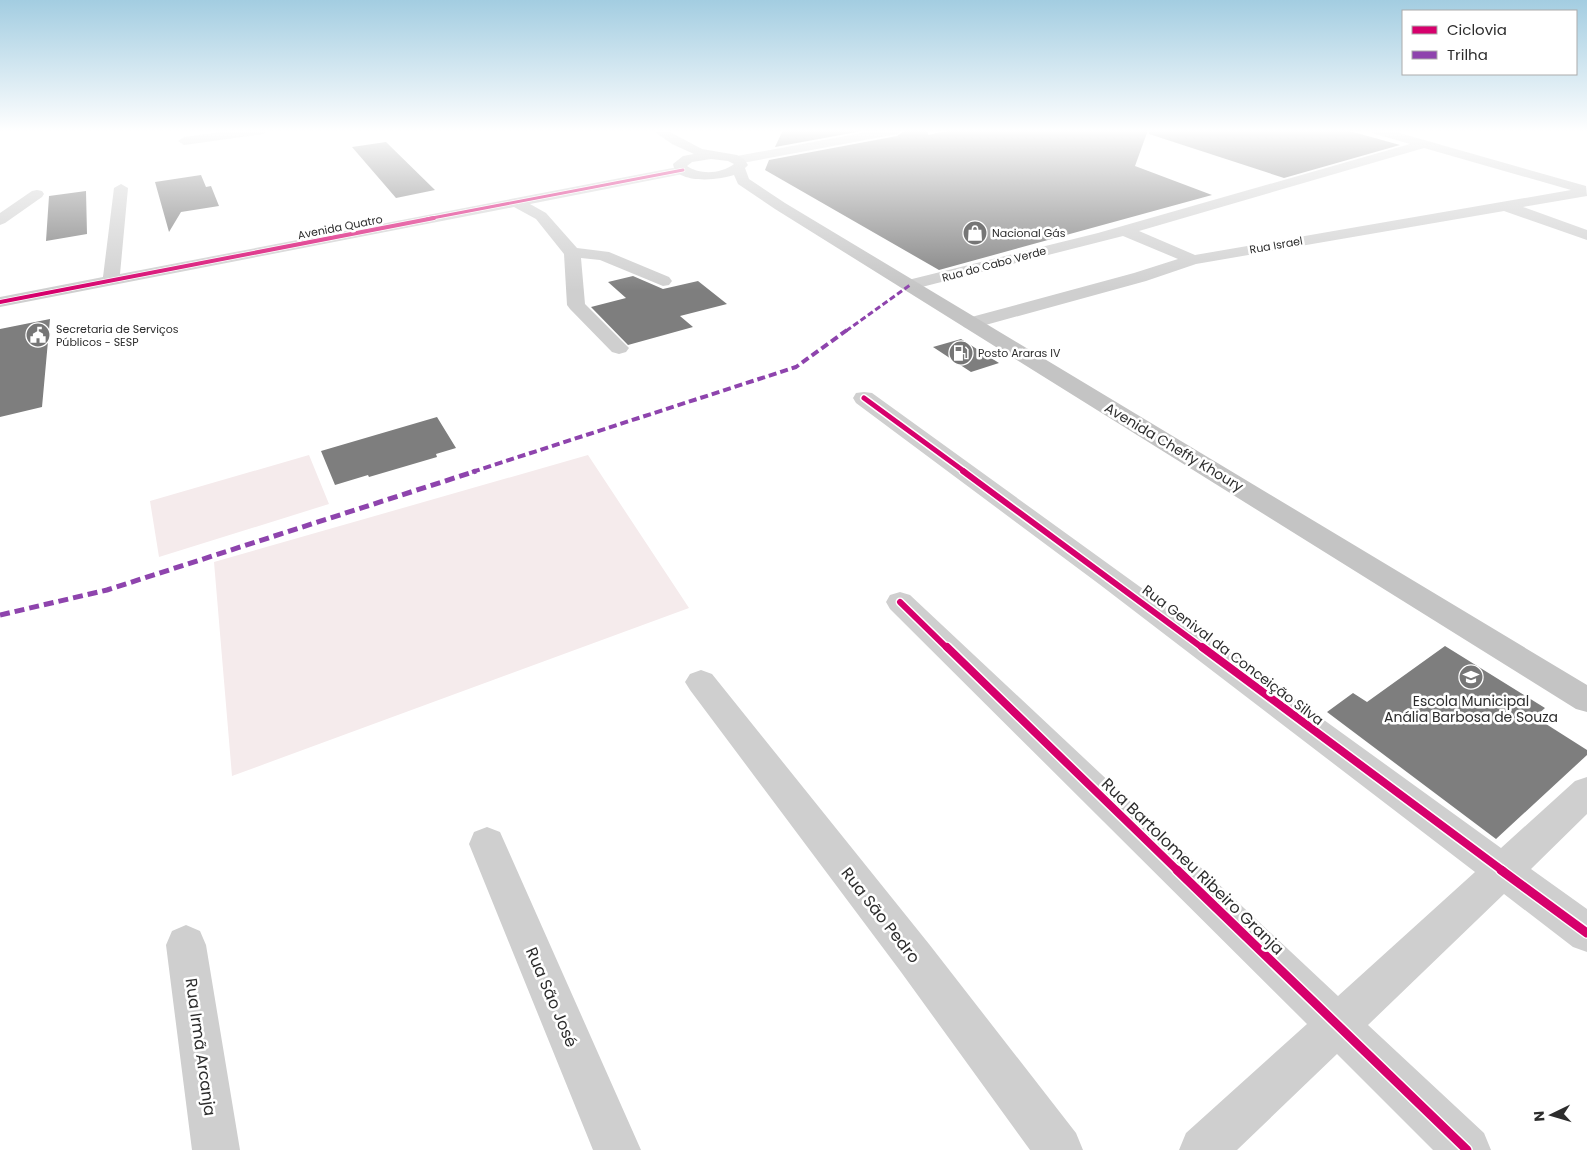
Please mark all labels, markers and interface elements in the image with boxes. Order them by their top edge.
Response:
legend [1402,10,1577,75]
text: Ciclovia [1447,19,1507,40]
text: Trilha [1447,44,1488,65]
street label: Avenida Quatro [296,211,384,243]
shop icon: Nacional Gás [962,220,988,246]
place label: Nacional Gás [992,225,1066,241]
street label: Rua Israel [1248,232,1304,258]
street label: Rua do Cabo Verde [940,242,1048,286]
place label: Secretaria de Serviços Públicos - SESP [56,321,179,350]
public building icon: Secretaria de Serviços Públicos - SESP [25,322,51,348]
fuel station icon: Posto Araras IV [948,340,974,366]
place label: Posto Araras IV [978,345,1061,361]
street label: Avenida Cheffy Khoury [1101,398,1247,496]
street label: Rua Genival da Conceição Silva [1138,580,1328,730]
school or university icon: Escola Municipal Anália Barbosa de Souza [1458,664,1484,690]
place label: Escola Municipal Anália Barbosa de Souza [1384,691,1558,727]
street label: Rua Bartolomeu Ribeiro Granja [1096,773,1289,960]
street label: Rua São Pedro [836,863,925,968]
street label: Rua São José [520,944,583,1051]
street label: Rua Irmã Arcanja [179,977,222,1117]
north arrow [1527,1090,1577,1140]
text: N [1529,1110,1549,1122]

